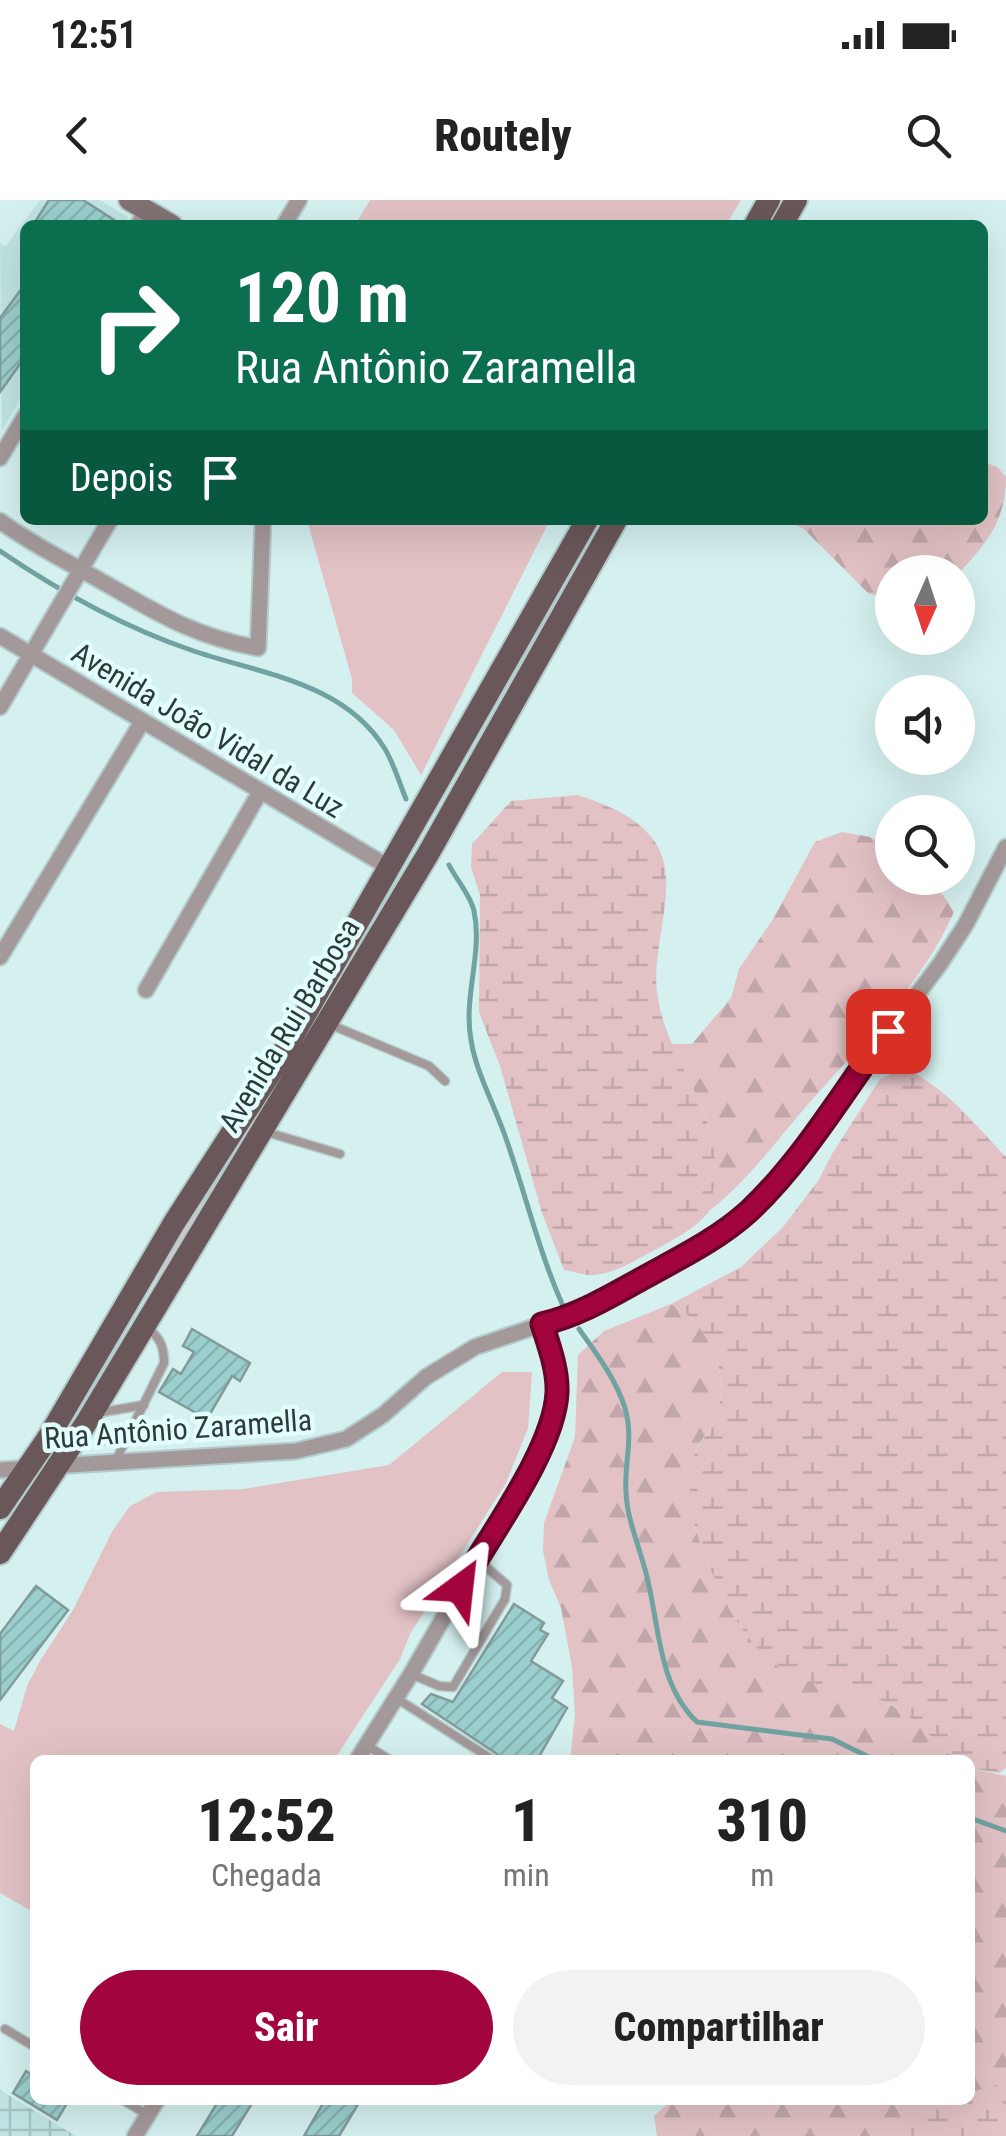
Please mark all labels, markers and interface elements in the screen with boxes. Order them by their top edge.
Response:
text: 12:51 [50,13,137,57]
icon: back [50,108,105,163]
icon: search [901,108,956,163]
text: Routely [434,109,572,162]
text: 120 m [235,257,409,339]
icon: right [70,260,200,390]
text: Rua Antônio Zaramella [235,341,637,394]
icon: arrive [193,450,248,505]
text: Depois [70,456,173,500]
north arrow [875,555,975,655]
map controls [875,555,975,895]
street label: Avenida João Vidal da Luz [66,635,350,825]
button: sound [875,675,975,775]
button: search [875,795,975,895]
street label: Avenida Rui Barbosa [211,912,367,1138]
pin [846,989,931,1074]
icon: arrive [861,1004,916,1059]
street label: Rua Antônio Zaramella [43,1402,313,1456]
position arrow [408,1536,512,1640]
text: 12:52 [197,1785,336,1856]
text: 1 [511,1785,541,1856]
text: 310 [717,1785,808,1856]
text: Chegada [211,1856,322,1894]
text: min [503,1856,550,1894]
text: m [750,1856,774,1894]
button: Sair [80,1970,493,2085]
button: Compartilhar [513,1970,925,2085]

